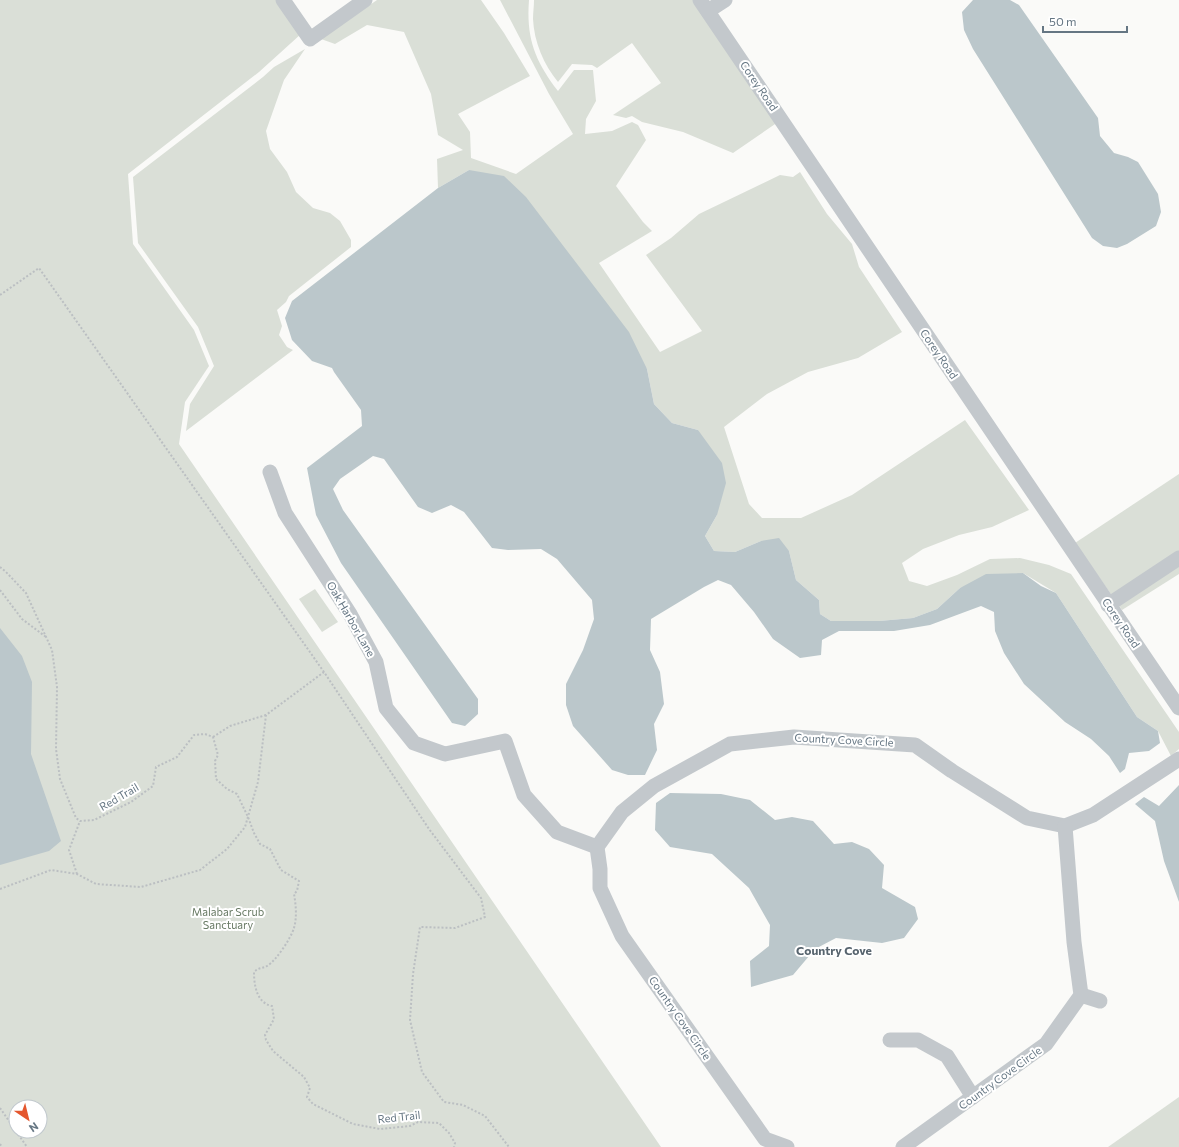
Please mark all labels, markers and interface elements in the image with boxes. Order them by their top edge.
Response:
scale bar [1043,8,1127,34]
text: 50 m [1049,14,1077,28]
street label: Corey Road [738,58,781,113]
street label: Corey Road [918,326,961,381]
street label: Oak Harbor Lane [325,579,378,659]
street label: Corey Road [1100,595,1143,650]
street label: Country Cove Circle [794,730,894,749]
street label: Red Trail [97,780,141,813]
park label: Malabar Scrub Sanctuary [192,905,264,931]
district label: Country Cove [796,943,872,957]
street label: Country Cove Circle [647,973,714,1062]
street label: Country Cove Circle [956,1043,1044,1112]
north arrow [8,1099,48,1139]
street label: Red Trail [377,1108,421,1125]
text: N [27,1120,41,1135]

